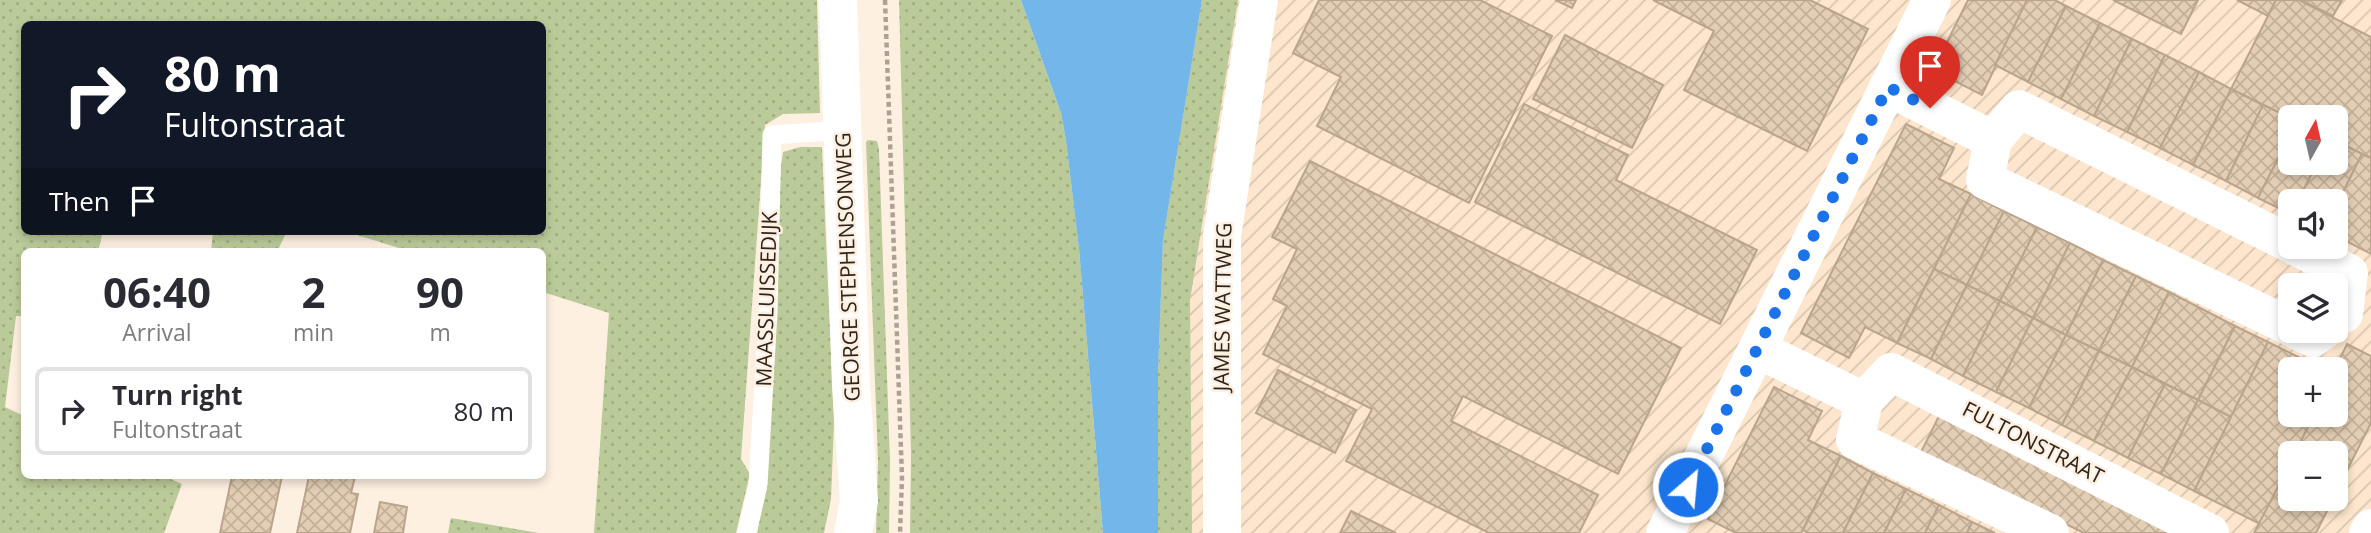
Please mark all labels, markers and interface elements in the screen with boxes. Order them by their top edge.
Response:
pin [1900,36,1960,108]
text: 80 m [164,40,281,106]
icon: arrive [1911,47,1949,85]
icon: right [49,49,140,140]
text: Fultonstraat [164,103,345,146]
north arrow [2278,105,2348,175]
map controls [2278,105,2348,511]
street label: GEORGE STEPHENSONWEG [828,132,866,402]
icon: arrive [124,182,162,220]
text: Then [49,183,110,219]
button: sound [2278,189,2348,259]
street label: MAASSLUISSEDIJK [749,211,783,387]
street label: JAMES WATTWEG [1206,222,1237,394]
text: 06:40 [103,263,211,320]
text: 2 [301,263,326,320]
text: 90 [416,263,464,320]
button: layers [2278,273,2348,343]
text: Arrival [122,316,192,348]
text: min [293,316,334,348]
text: m [429,316,451,348]
button: + [2278,357,2348,427]
text: Turn right [112,377,243,413]
icon: right [53,392,91,430]
text: 80 m [453,393,514,429]
street label: FULTONSTRAAT [1958,394,2109,490]
text: Fultonstraat [112,413,242,445]
button: − [2278,441,2348,511]
position arrow [1651,450,1725,524]

